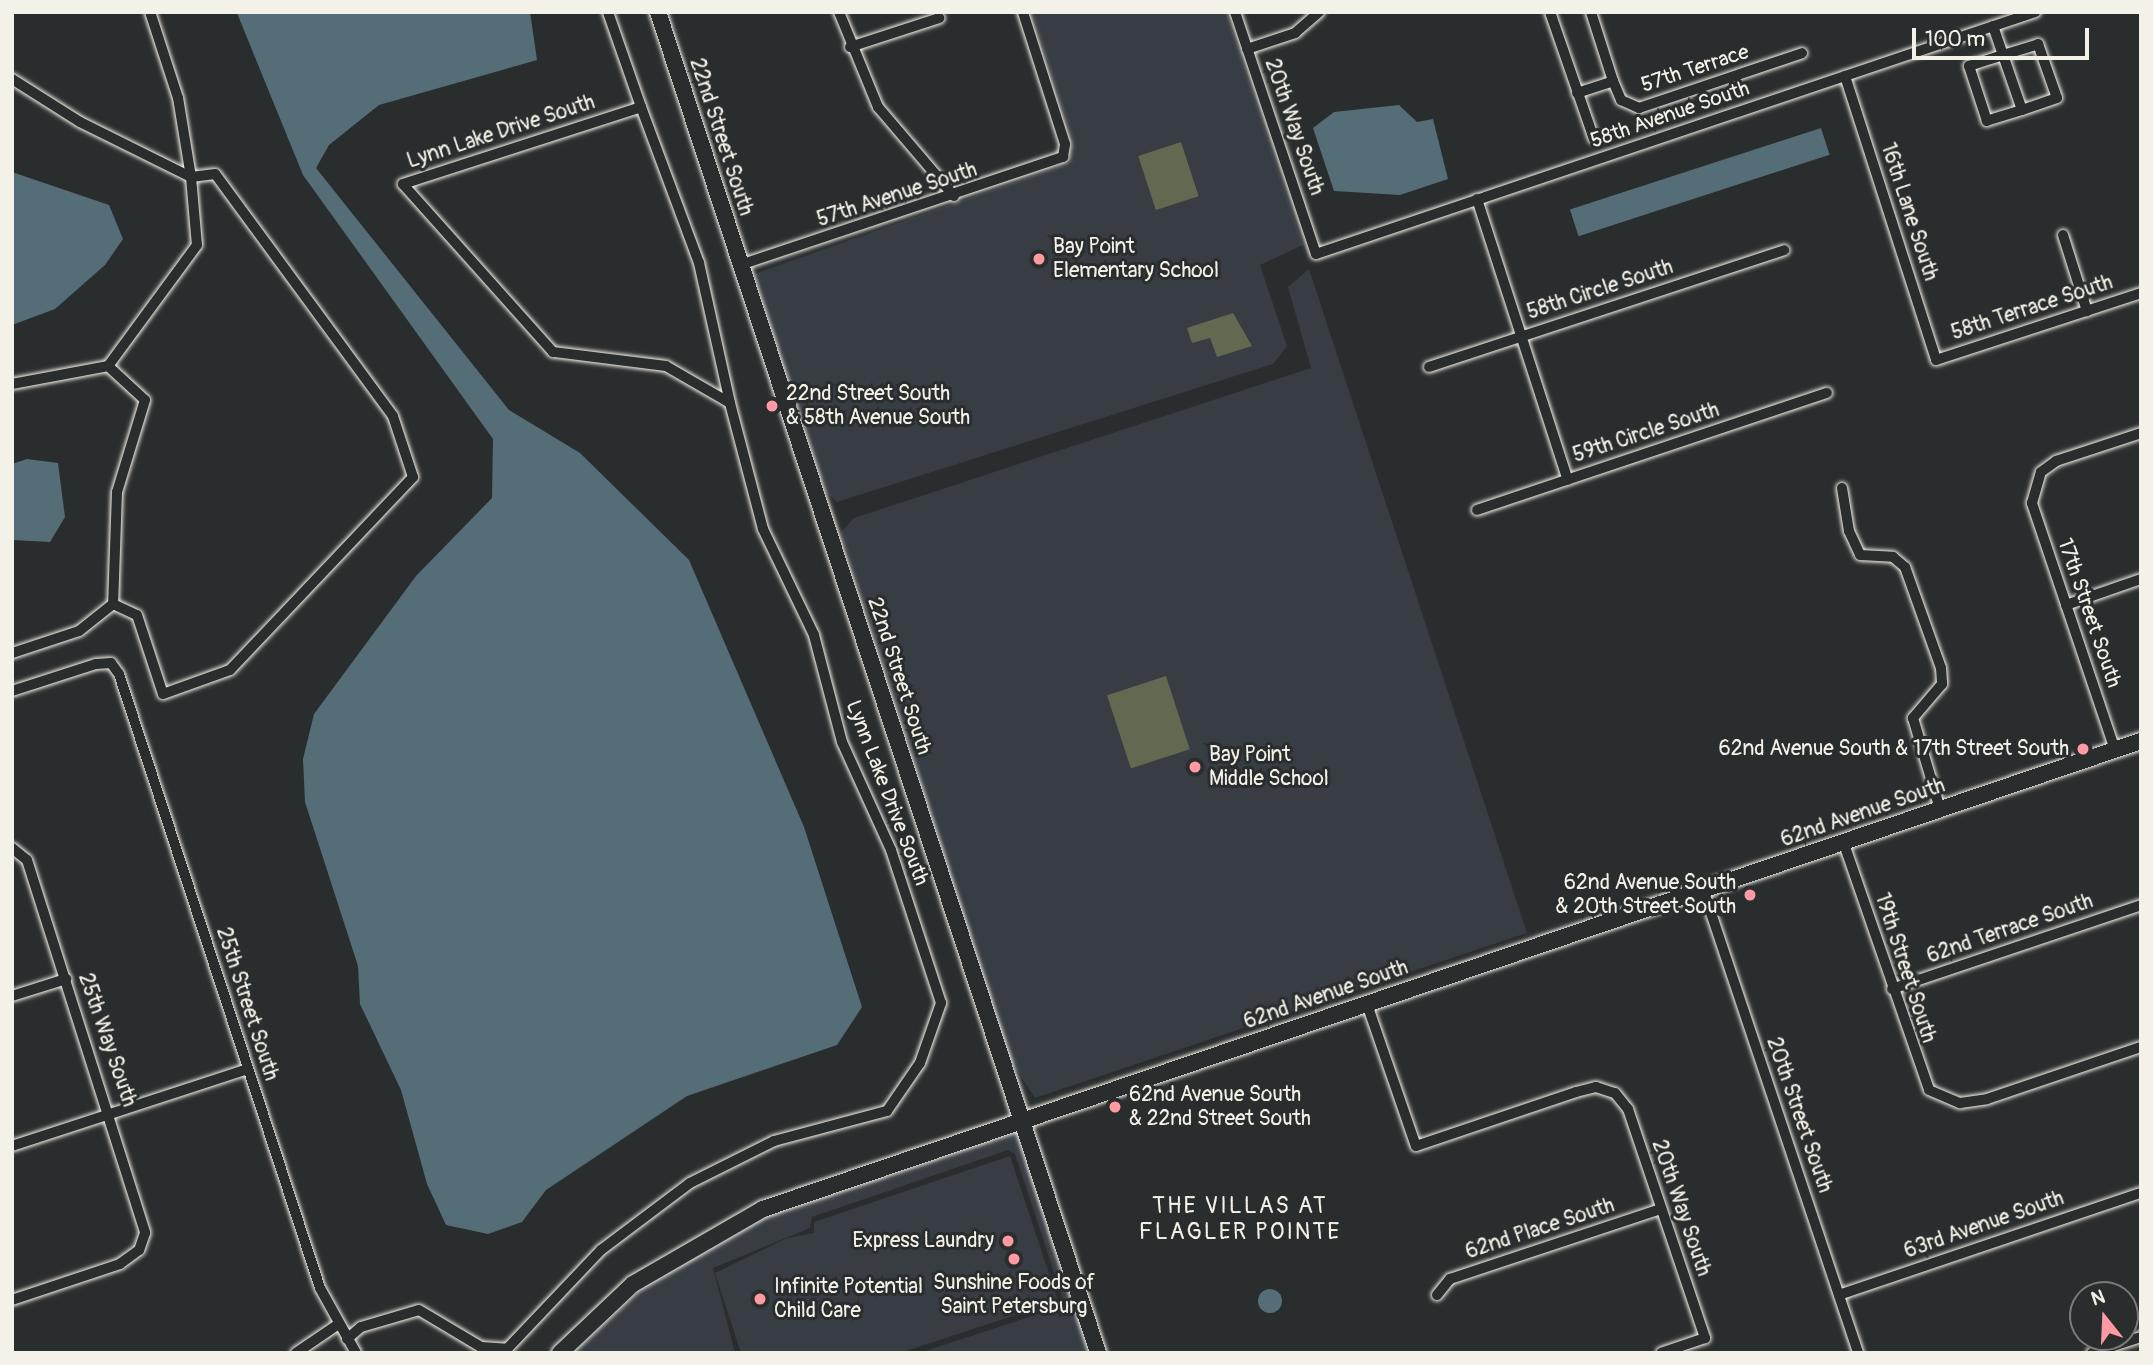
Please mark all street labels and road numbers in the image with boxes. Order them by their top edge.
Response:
street label: 57th Terrace [1638,40,1752,98]
street label: 22nd Street South [684,55,758,219]
street label: 20th Way South [1259,55,1329,199]
street label: 58th Avenue South [1587,76,1753,154]
street label: Lynn Lake Drive South [404,90,598,174]
street label: 16th Lane South [1875,140,1943,284]
street label: 57th Avenue South [814,157,980,233]
street label: 58th Circle South [1524,255,1676,325]
street label: 58th Terrace South [1948,270,2116,346]
street label: 59th Circle South [1570,397,1722,469]
street label: 17th Street South [2052,535,2126,691]
street label: 22nd Street South [862,594,936,758]
street label: Lynn Lake Drive South [840,697,934,889]
street label: 62nd Avenue South [1777,773,1949,853]
street label: 62nd Terrace South [1924,889,2096,969]
street label: 19th Street South [1869,890,1941,1046]
street label: 25th Street South [210,924,284,1084]
street label: 62nd Avenue South [1240,955,1412,1035]
street label: 25th Way South [72,970,142,1110]
street label: 20th Street South [1761,1034,1837,1196]
street label: 20th Way South [1646,1136,1716,1280]
street label: 63rd Avenue South [1901,1186,2067,1264]
street label: 62nd Place South [1462,1193,1618,1265]

